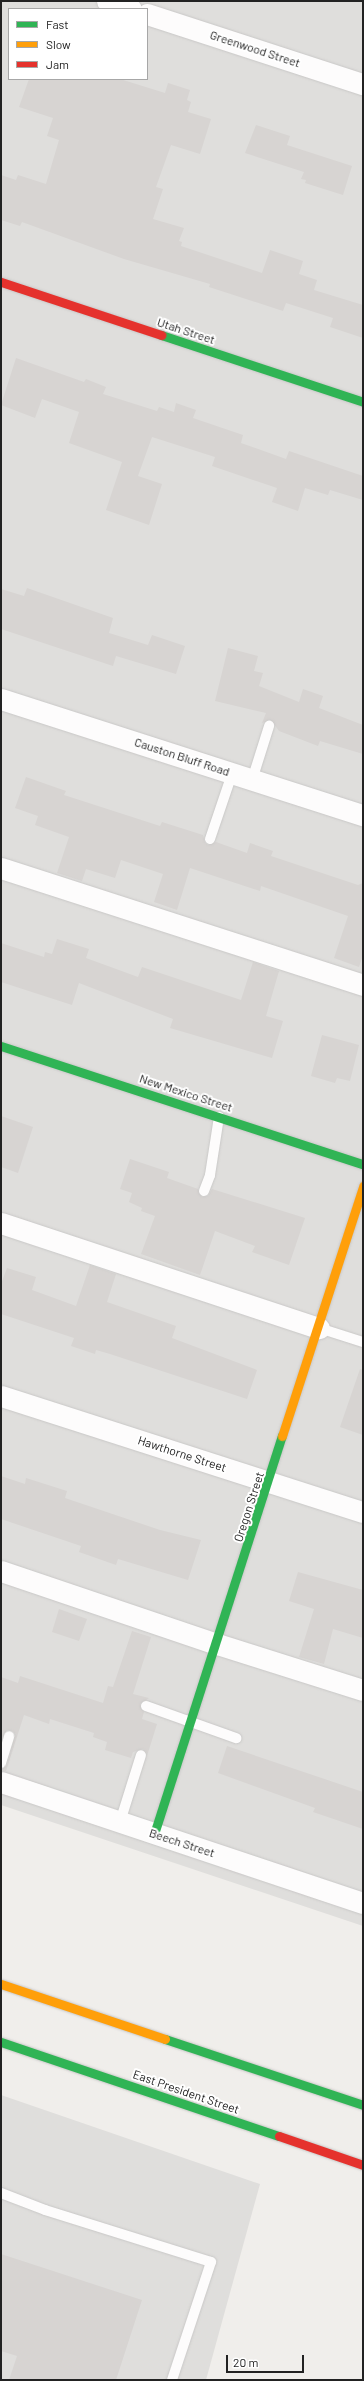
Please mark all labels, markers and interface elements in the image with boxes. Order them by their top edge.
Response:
legend [8,8,148,80]
text: Fast [46,17,69,31]
street label: Greenwood Street [208,28,302,70]
text: Slow [46,37,71,51]
text: Jam [46,57,69,71]
street label: Utah Street [155,315,217,347]
street label: Causton Bluff Road [133,735,231,779]
street label: New Mexico Street [138,1071,234,1115]
street label: Hawthorne Street [136,1433,228,1475]
street label: Oregon Street [231,1470,267,1544]
street label: Beech Street [147,1826,217,1860]
street label: East President Street [131,2067,241,2117]
scale bar [228,2347,306,2373]
text: 20 m [233,2355,259,2369]

